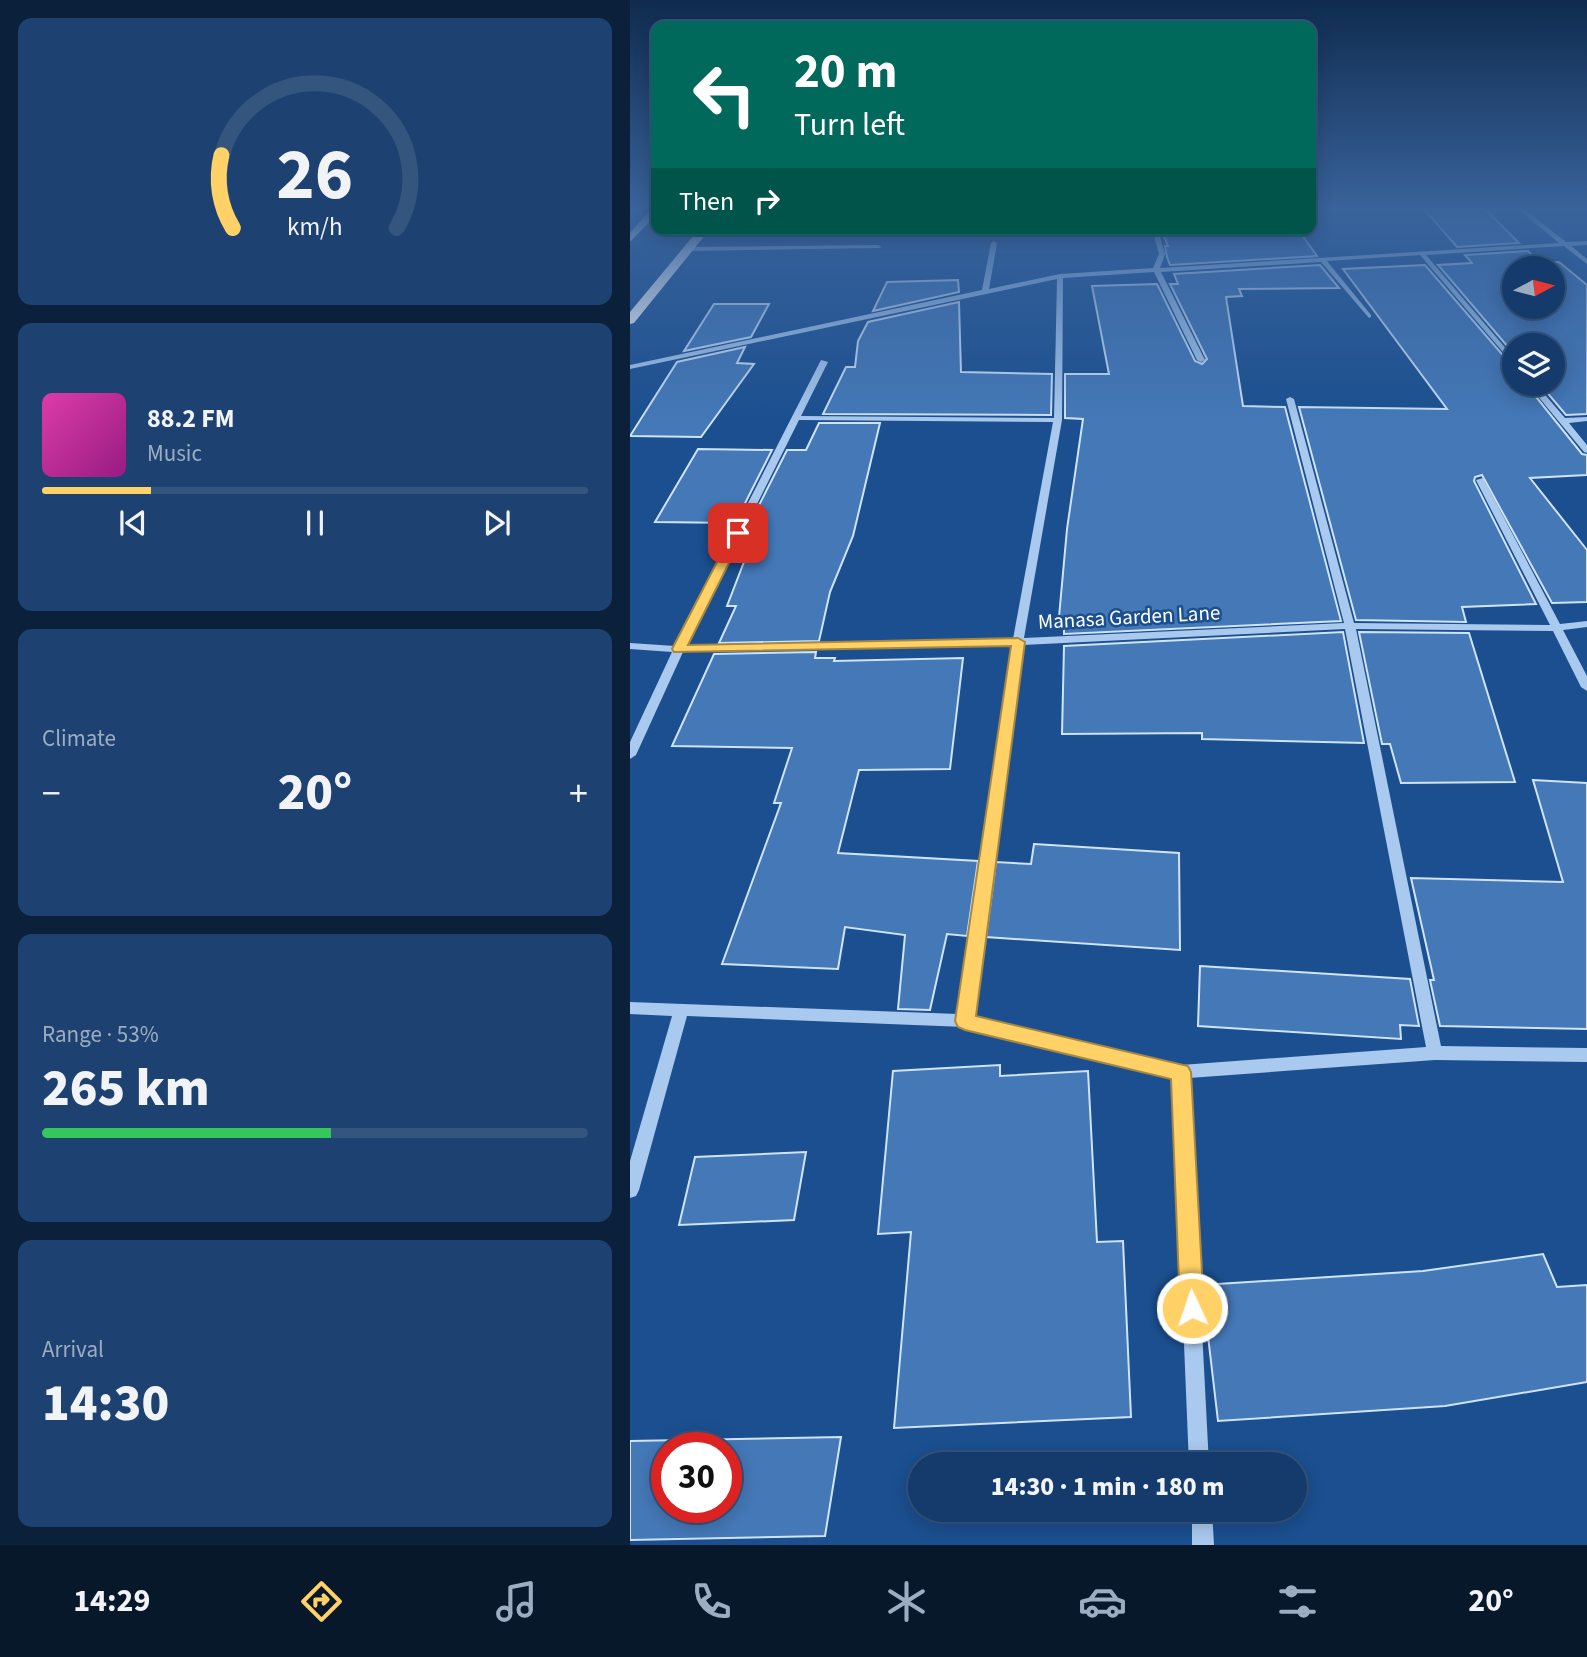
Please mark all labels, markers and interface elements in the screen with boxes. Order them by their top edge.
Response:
text: 20 m [794,37,898,107]
icon: left [679,49,770,140]
text: Turn left [794,102,905,148]
text: 26 [277,123,353,227]
icon: right [748,182,786,220]
text: Then [679,183,734,220]
text: km/h [287,209,343,245]
north arrow [1502,256,1564,318]
map controls [1502,256,1565,396]
button: layers [1502,333,1565,396]
text: 88.2 FM [147,400,235,437]
text: Music [147,437,202,470]
pin [708,503,768,563]
icon: previous [114,504,152,542]
icon: pause [296,504,334,542]
icon: next [478,504,516,542]
icon: arrive [719,514,757,552]
street label: Manasa Garden Lane [1037,597,1221,637]
text: Climate [42,722,116,755]
text: 20° [278,756,352,830]
text: − [42,767,61,821]
text: + [569,767,588,821]
text: Range · 53% [42,1018,159,1051]
text: 265 km [42,1052,210,1126]
position arrow [1155,1271,1229,1345]
text: Arrival [42,1333,104,1366]
text: 14:30 [42,1367,169,1441]
speed limit sign: 30 [651,1432,742,1523]
text: 14:30 · 1 min · 180 m [991,1468,1224,1505]
icon: directions [297,1577,346,1626]
icon: music [492,1577,541,1626]
icon: phone [687,1577,736,1626]
icon: climate [882,1577,931,1626]
icon: car [1078,1577,1127,1626]
icon: filters [1273,1577,1322,1626]
text: 14:29 [73,1578,150,1624]
text: 20° [1468,1578,1514,1624]

